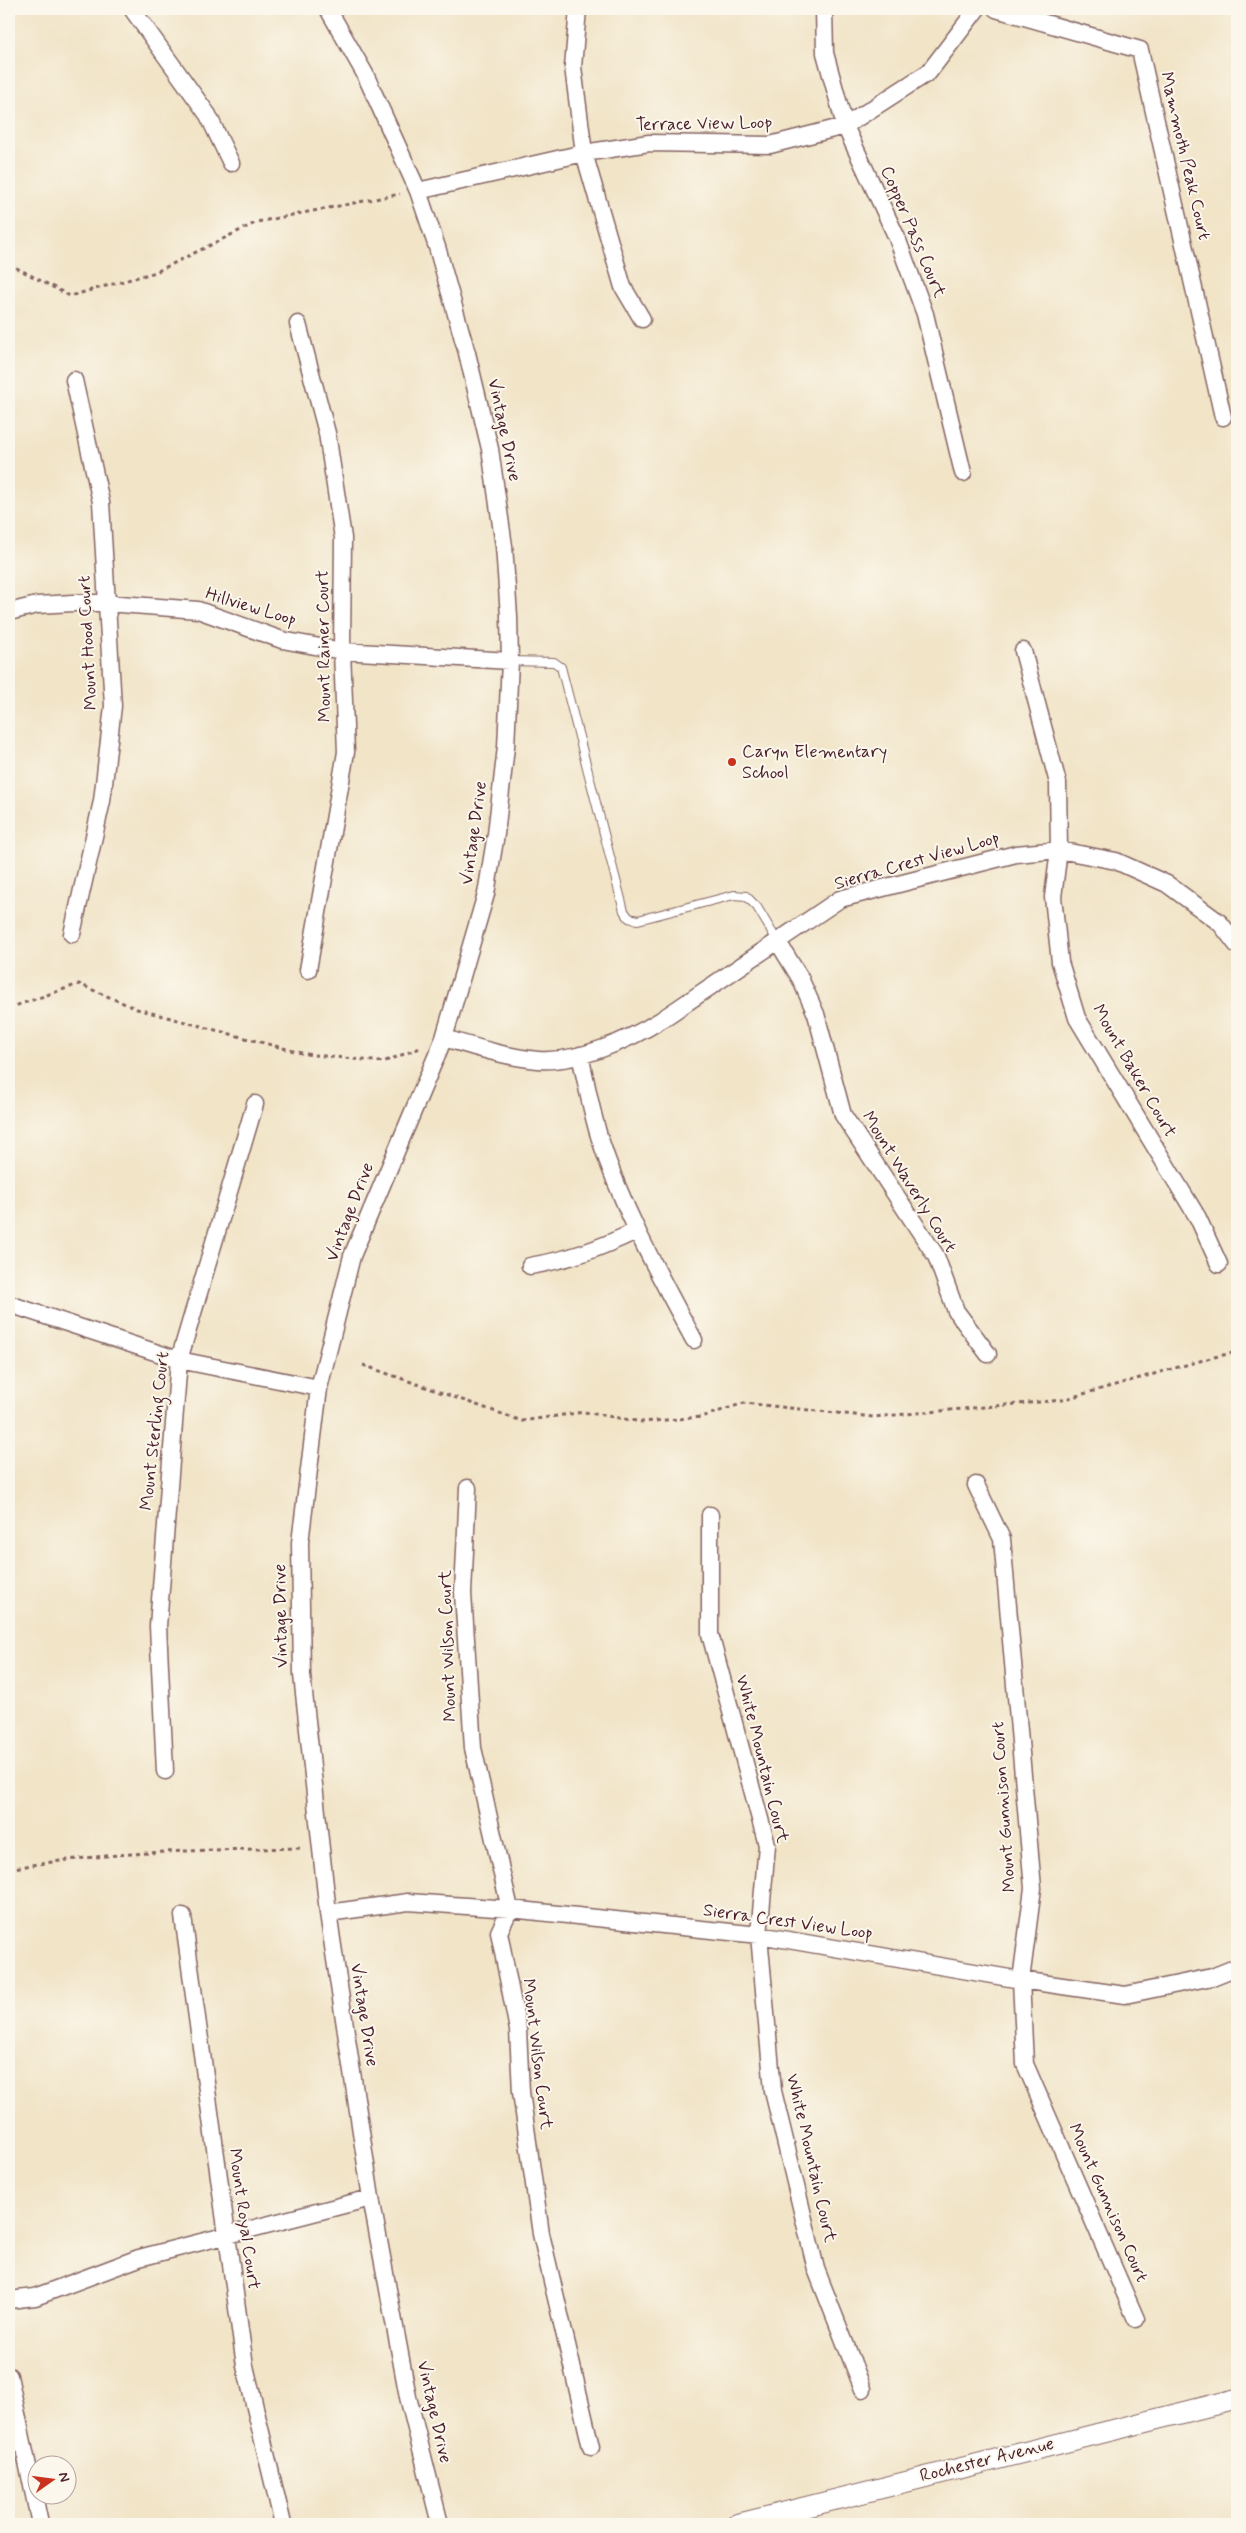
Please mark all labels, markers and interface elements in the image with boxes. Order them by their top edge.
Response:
street label: Mammoth Peak Court [1154,70,1216,243]
street label: Terrace View Loop [635,111,773,137]
street label: Copper Pass Court [874,162,952,302]
street label: Vintage Drive [481,376,527,484]
street label: Mount Rainer Court [311,570,337,722]
street label: Mount Hood Court [72,575,104,711]
street label: Hillview Loop [203,582,299,632]
place label: Caryn Elementary School [742,740,887,785]
marker: Caryn Elementary School [726,756,738,768]
street label: Vintage Drive [455,780,493,886]
street label: Sierra Crest View Loop [831,826,1003,896]
street label: Mount Baker Court [1086,1000,1182,1142]
street label: Mount Waverly Court [856,1107,962,1257]
street label: Vintage Drive [320,1159,380,1265]
street label: Mount Sterling Court [135,1350,177,1512]
street label: Vintage Drive [268,1564,294,1668]
street label: Mount Wilson Court [433,1569,463,1722]
street label: White Mountain Court [730,1672,795,1846]
street label: Mount Gunnison Court [986,1721,1022,1893]
street label: Sierra Crest View Loop [702,1898,874,1946]
street label: Vintage Drive [344,1962,384,2068]
street label: Mount Wilson Court [516,1977,558,2131]
street label: White Mountain Court [780,2071,842,2245]
street label: Mount Gunnison Court [1062,2120,1154,2286]
street label: Mount Royal Court [222,2147,266,2291]
street label: Vintage Drive [411,2358,457,2466]
street label: Rochester Avenue [917,2432,1057,2488]
north arrow [28,2456,78,2506]
text: N [54,2470,74,2484]

